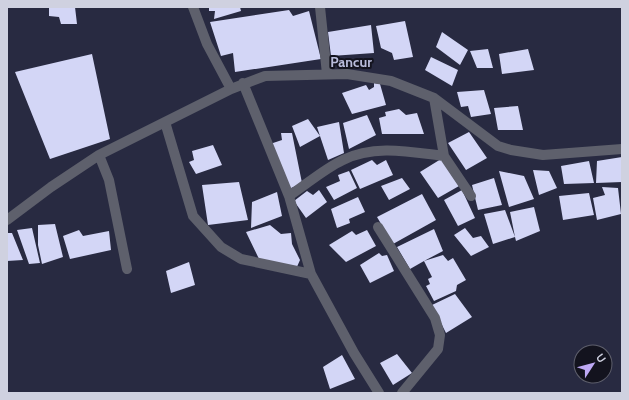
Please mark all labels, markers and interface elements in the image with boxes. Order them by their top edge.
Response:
district label: Pancur [330,53,372,71]
north arrow [573,344,613,384]
text: U [593,351,609,366]

